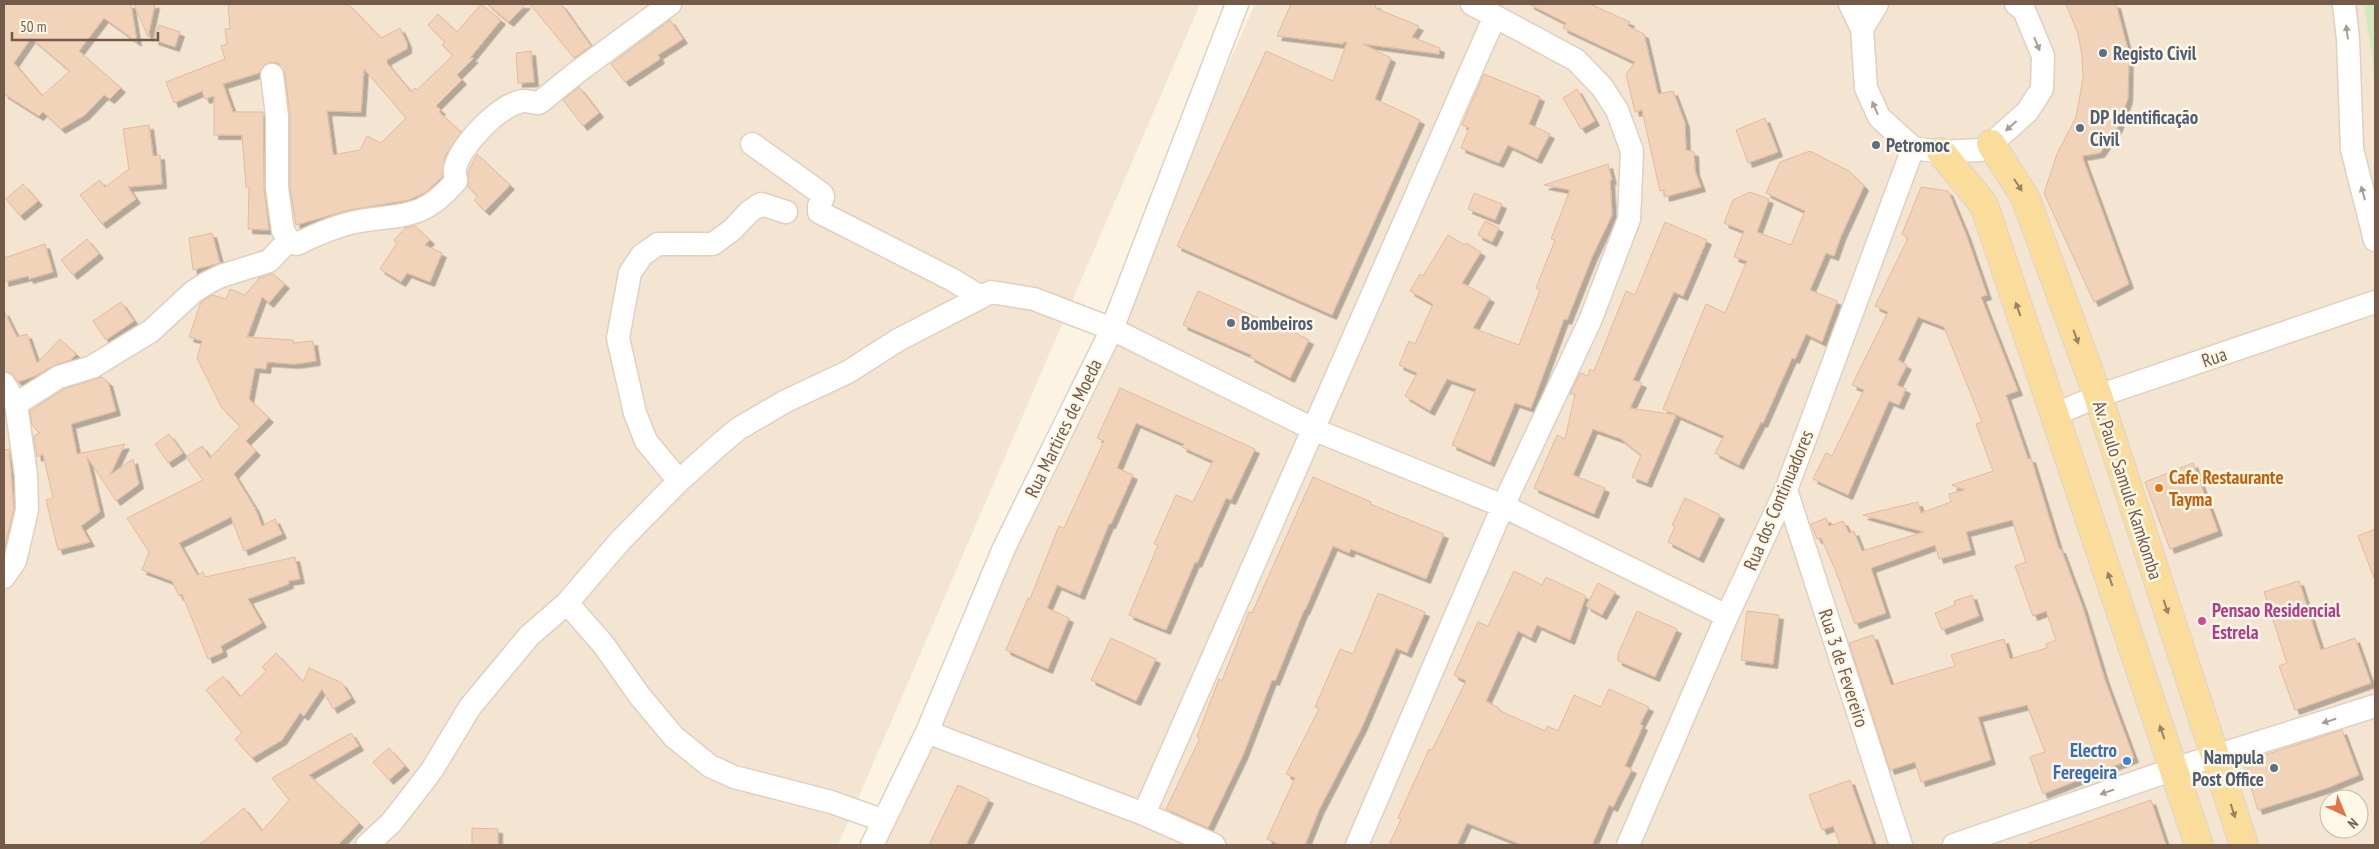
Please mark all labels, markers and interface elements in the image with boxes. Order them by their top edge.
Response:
scale bar [12,10,159,42]
text: 50 m [20,17,46,36]
one-way arrow [2343,24,2351,40]
one-way arrow [2034,36,2042,51]
place label: Registo Civil [2113,41,2197,65]
marker: Registo Civil [2097,47,2109,59]
one-way arrow [1871,101,1879,115]
place label: DP Identificação Civil [2090,105,2198,151]
one-way arrow [2006,120,2018,132]
marker: DP Identificação Civil [2074,122,2086,134]
place label: Petromoc [1886,133,1950,157]
marker: Petromoc [1870,139,1882,151]
one-way arrow [2013,179,2022,192]
one-way arrow [2359,185,2367,200]
one-way arrow [2014,301,2022,316]
place label: Bombeiros [1241,311,1313,335]
marker: Bombeiros [1225,317,1237,329]
one-way arrow [2073,329,2080,344]
street label: Rua [2198,342,2230,372]
street label: Rua Martires de Moeda [1019,355,1107,501]
street label: Av. Paulo Samule Kamkomba [2088,398,2168,582]
street label: Rua dos Continuadores [1738,426,1818,574]
place label: Cafe Restaurante Tayma [2169,465,2284,511]
marker: Cafe Restaurante Tayma [2153,482,2165,494]
one-way arrow [2106,571,2113,586]
place label: Pensao Residencial Estrela [2212,598,2341,644]
one-way arrow [2162,600,2170,615]
street label: Rua 3 de Fevereiro [1814,606,1874,730]
marker: Pensao Residencial Estrela [2196,615,2208,627]
one-way arrow [2321,718,2336,725]
one-way arrow [2158,725,2165,740]
place label: Electro Feregeira [2053,738,2117,784]
place label: Nampula Post Office [2192,745,2264,791]
marker: Electro Feregeira [2121,755,2133,767]
marker: Nampula Post Office [2268,762,2280,774]
one-way arrow [2100,789,2115,796]
north arrow [2319,789,2369,839]
one-way arrow [2229,804,2237,819]
text: N [2344,814,2362,832]

